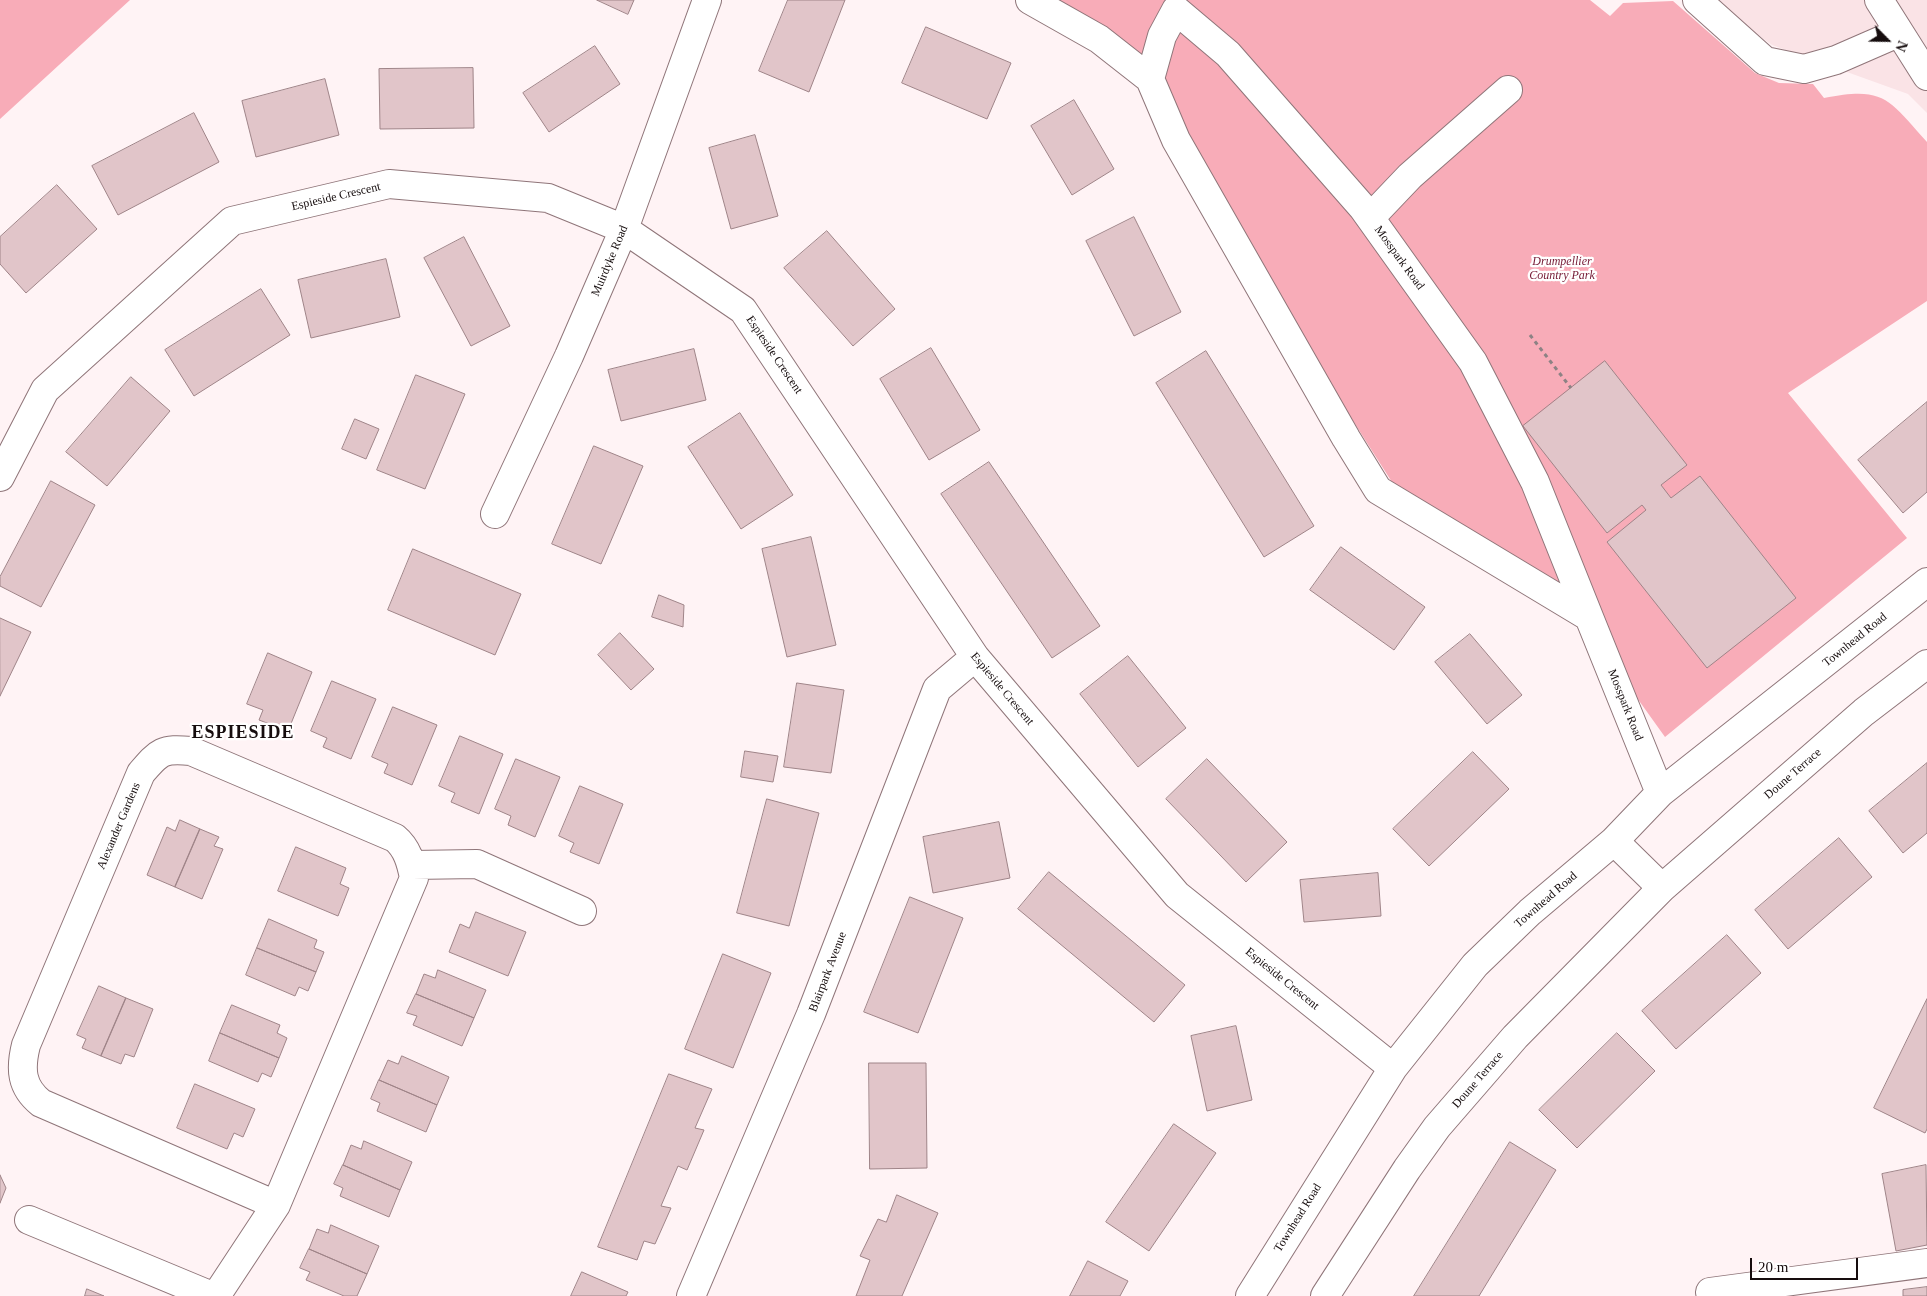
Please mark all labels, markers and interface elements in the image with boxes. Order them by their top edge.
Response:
north arrow [1862,15,1912,65]
text: N [1892,38,1910,54]
street label: Espieside Crescent [290,180,382,214]
street label: Muirdyke Road [589,223,631,299]
street label: Mosspark Road [1371,223,1427,293]
park label: Drumpellier Country Park [1529,255,1595,283]
street label: Espieside Crescent [743,313,805,397]
street label: Townhead Road [1820,610,1890,670]
street label: Espieside Crescent [967,650,1037,728]
street label: Mosspark Road [1604,667,1646,743]
district label: ESPIESIDE [190,722,296,744]
street label: Doune Terrace [1762,745,1824,803]
street label: Alexander Gardens [94,780,144,872]
street label: Townhead Road [1512,869,1580,931]
street label: Blairpark Avenue [806,930,850,1014]
street label: Espieside Crescent [1242,945,1322,1013]
street label: Doune Terrace [1449,1049,1507,1111]
street label: Townhead Road [1271,1181,1325,1255]
scale bar [1752,1248,1860,1280]
text: 20 m [1758,1259,1788,1275]

